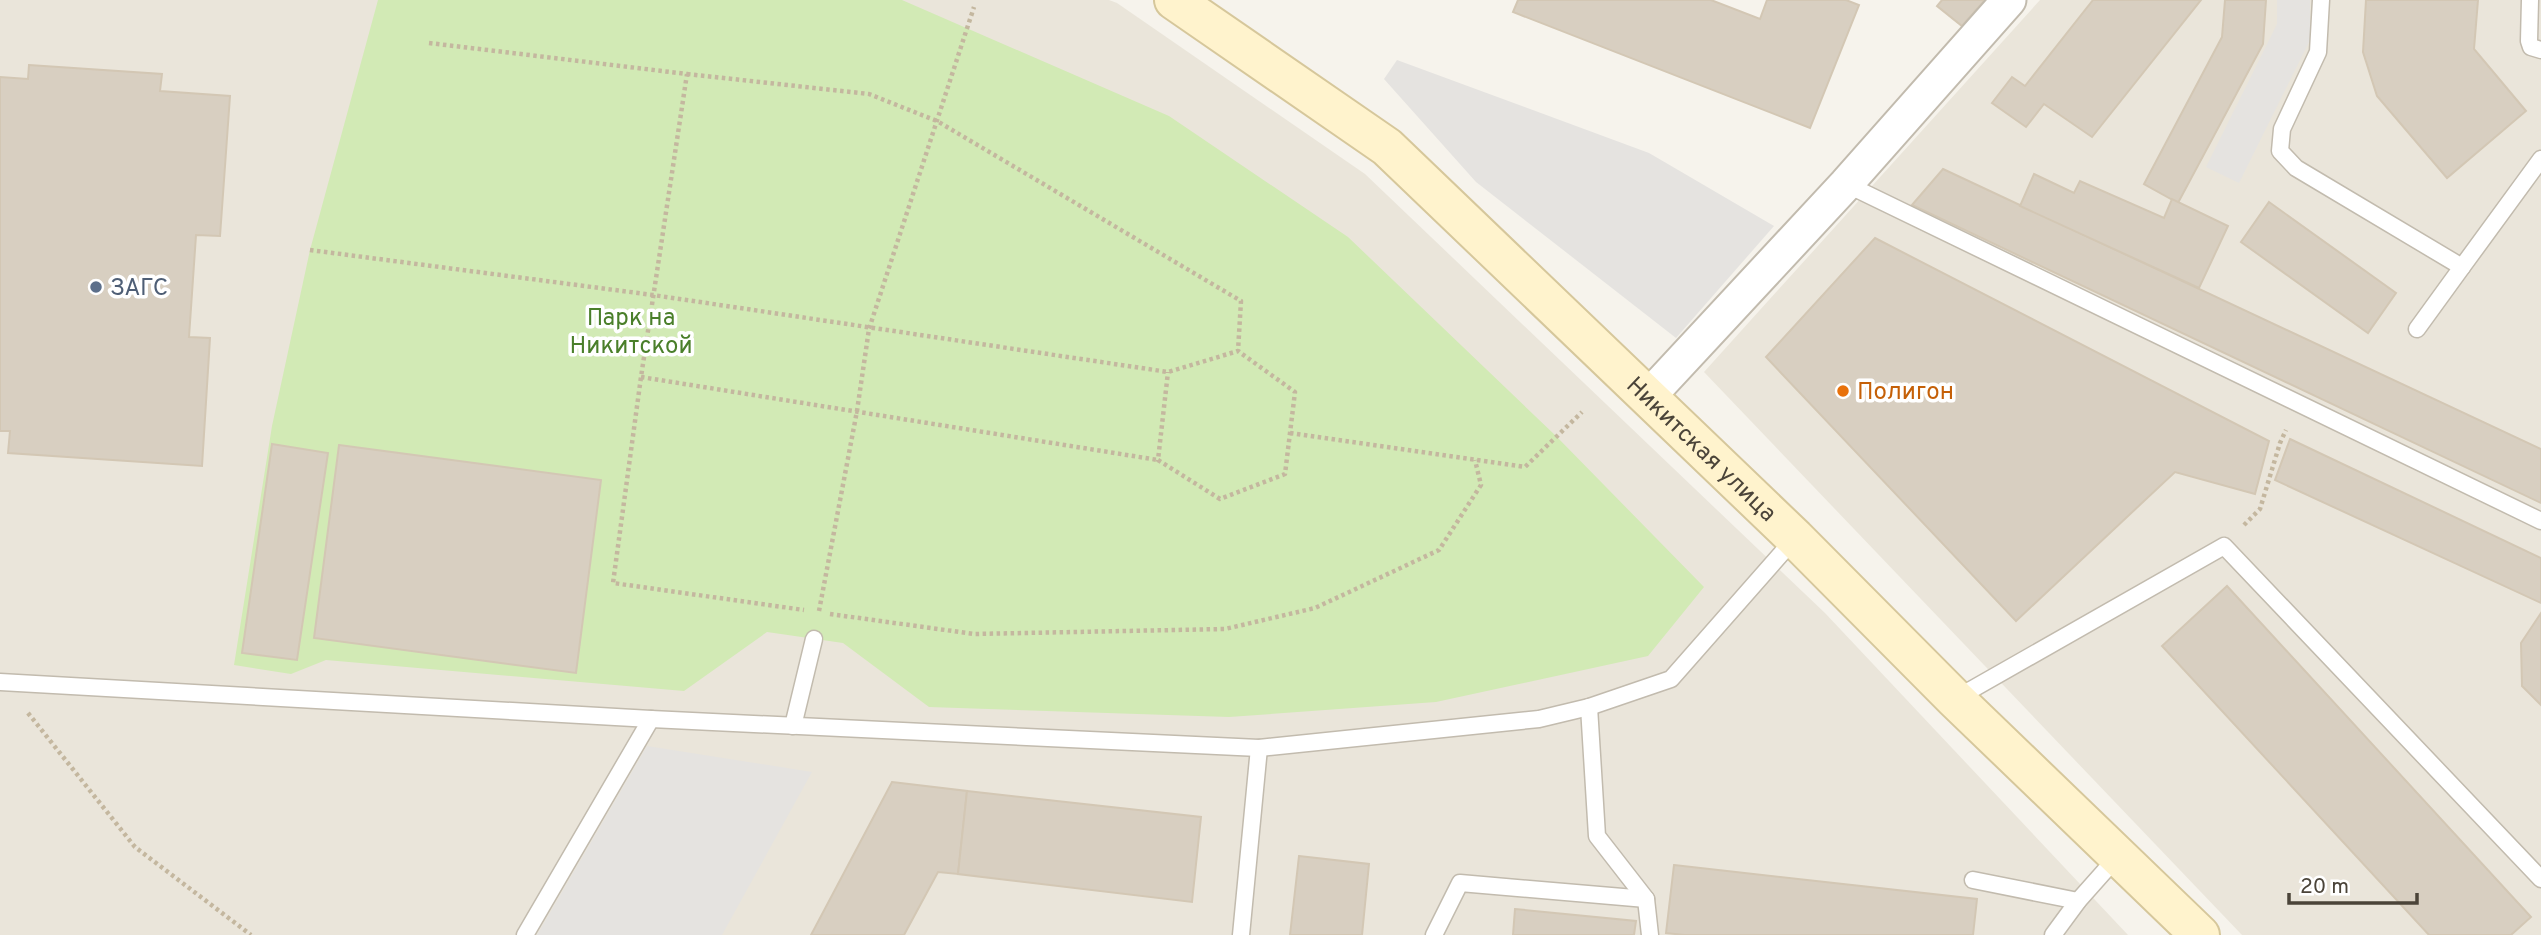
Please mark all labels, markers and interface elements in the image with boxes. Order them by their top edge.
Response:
place label: ЗАГС [110,274,168,304]
marker: ЗАГС [88,279,104,295]
park label: Парк на Никитской [569,304,693,362]
street label: Никитская улица [1619,371,1782,529]
place label: Полигон [1857,378,1954,408]
marker: Полигон [1835,383,1851,399]
scale bar [2289,862,2417,906]
text: 20 m [2300,874,2349,901]

